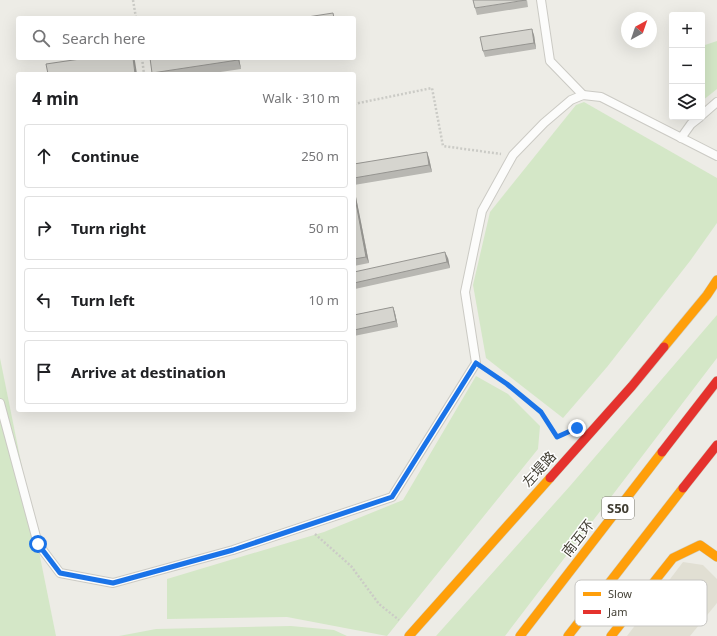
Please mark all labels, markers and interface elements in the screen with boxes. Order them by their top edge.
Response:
north arrow [621,12,657,48]
map controls [669,12,705,120]
button: + [669,12,705,48]
search box [16,16,356,60]
icon: search [30,27,52,49]
text: Search here [62,28,145,48]
button: − [669,48,705,84]
button: layers [669,84,705,120]
text: 4 min [32,87,79,110]
text: Walk · 310 m [262,89,340,107]
icon: ahead [33,145,55,167]
text: Continue [71,146,139,166]
text: 250 m [301,147,339,165]
icon: right [33,217,55,239]
text: Turn right [71,218,146,238]
text: 50 m [309,219,339,237]
icon: left [33,289,55,311]
text: Turn left [71,290,135,310]
text: 10 m [309,291,339,309]
icon: arrive [33,361,55,383]
text: Arrive at destination [71,362,226,382]
route end [568,419,586,437]
street label: 左堤路 [518,447,560,491]
road number: S50 [602,497,634,519]
street label: 南五环 [557,515,598,560]
route start [29,535,47,553]
legend [575,580,707,626]
text: Slow [608,586,632,601]
text: Jam [607,604,627,619]

